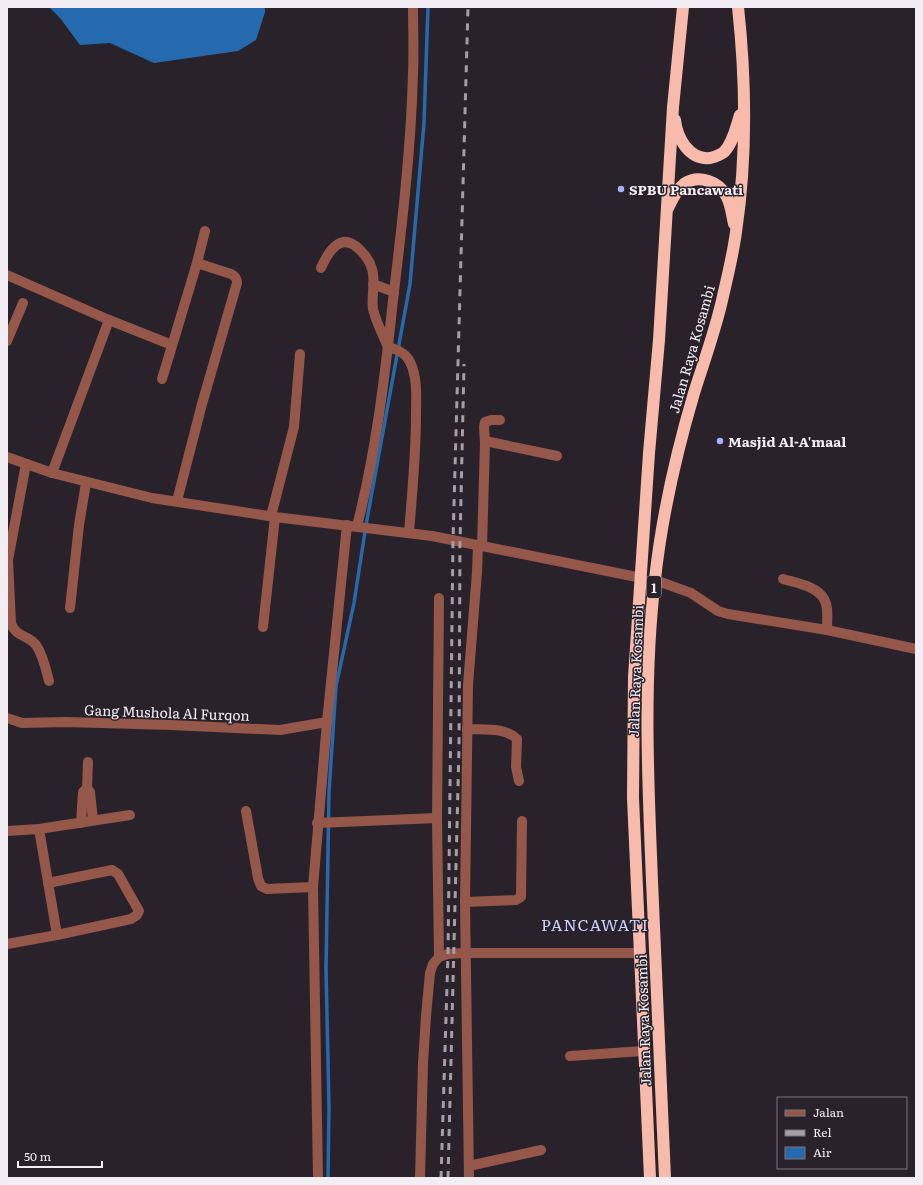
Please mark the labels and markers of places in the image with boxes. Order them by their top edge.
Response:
place label: SPBU Pancawati [629,179,743,199]
marker: SPBU Pancawati [616,184,626,194]
place label: Masjid Al-A'maal [728,431,846,451]
marker: Masjid Al-A'maal [715,436,725,446]

